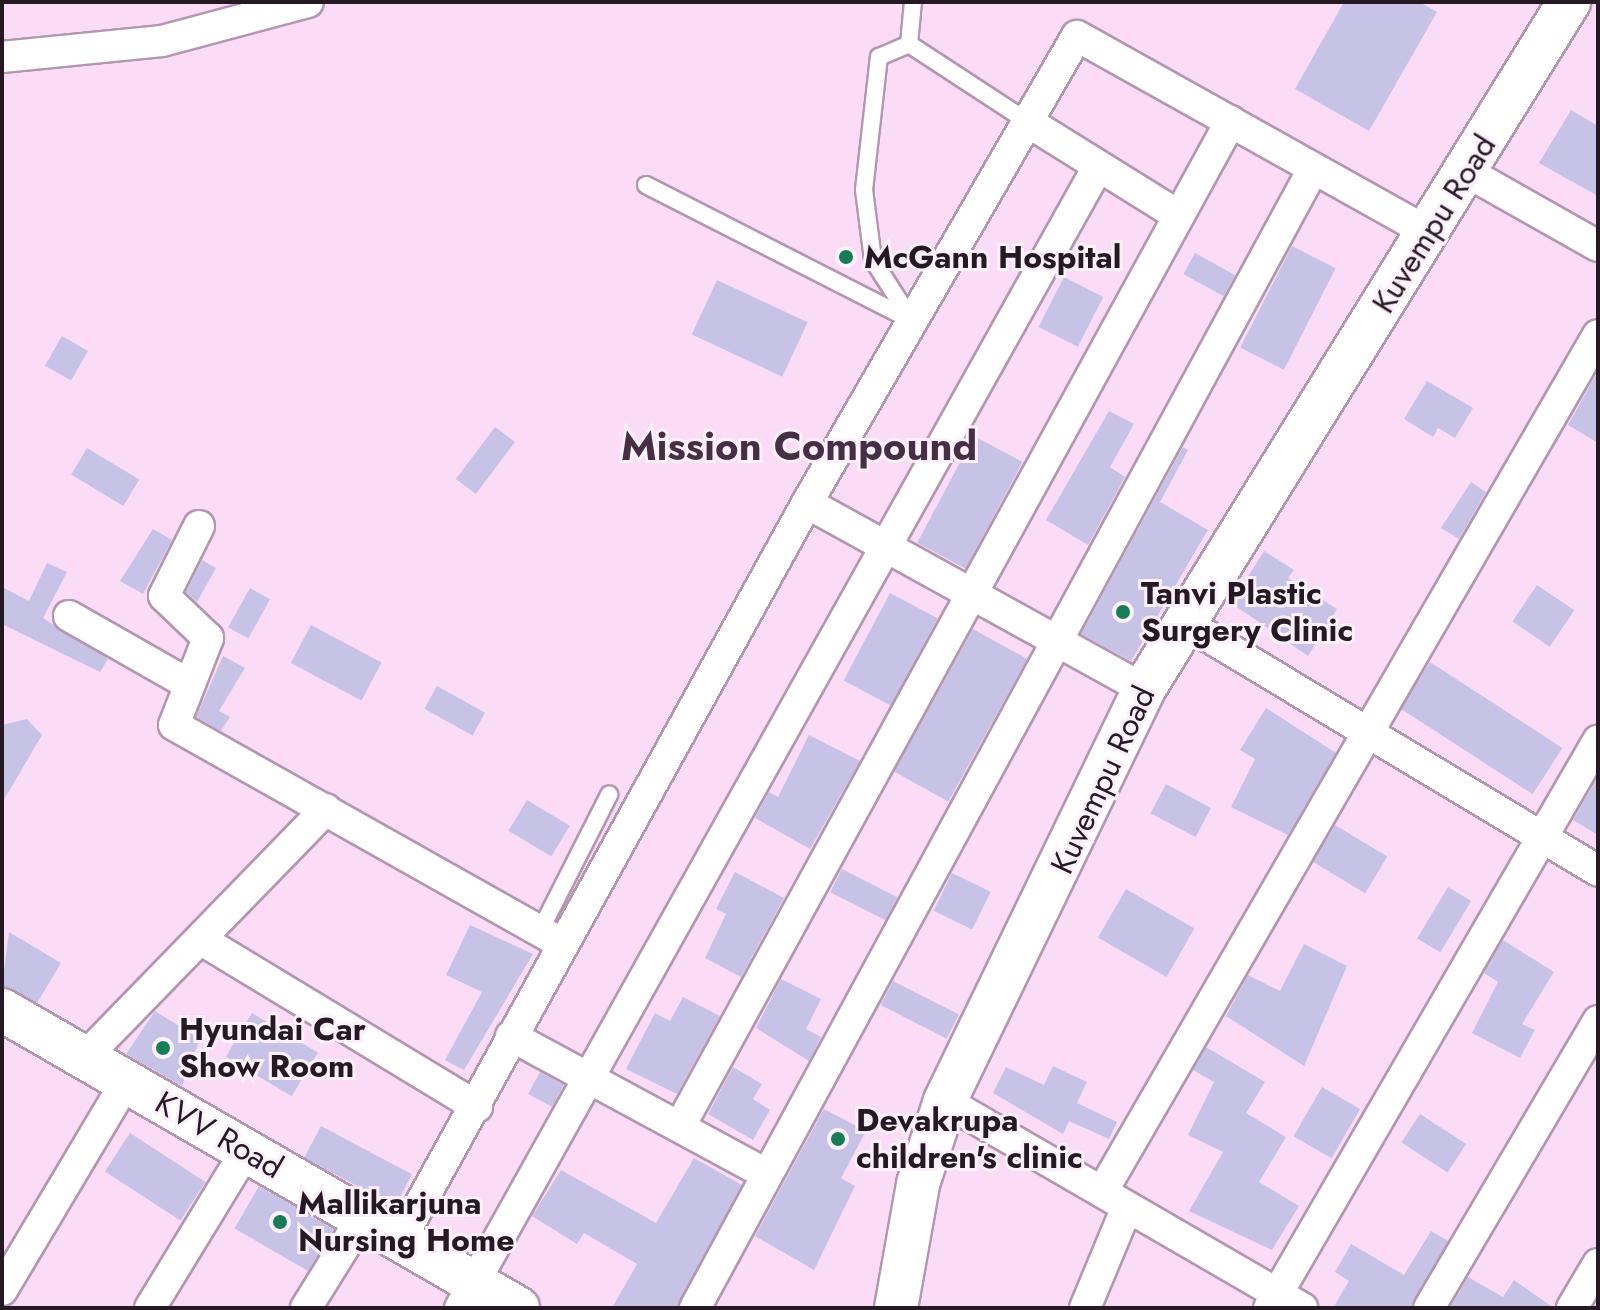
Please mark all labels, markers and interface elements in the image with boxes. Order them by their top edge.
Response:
street label: Kuvempu Road [1364,128,1504,320]
place label: McGann Hospital [864,238,1121,276]
marker: McGann Hospital [835,246,857,268]
district label: Mission Compound [621,422,977,470]
place label: Tanvi Plastic Surgery Clinic [1141,575,1353,650]
marker: Tanvi Plastic Surgery Clinic [1112,601,1134,623]
street label: Kuvempu Road [1043,680,1163,880]
place label: Hyundai Car Show Room [179,1011,366,1086]
marker: Hyundai Car Show Room [154,1039,172,1057]
street label: KVV Road [148,1083,290,1187]
place label: Devakrupa children's clinic [856,1102,1083,1177]
marker: Devakrupa children's clinic [827,1128,849,1150]
place label: Mallikarjuna Nursing Home [298,1185,515,1260]
marker: Mallikarjuna Nursing Home [269,1211,291,1233]

